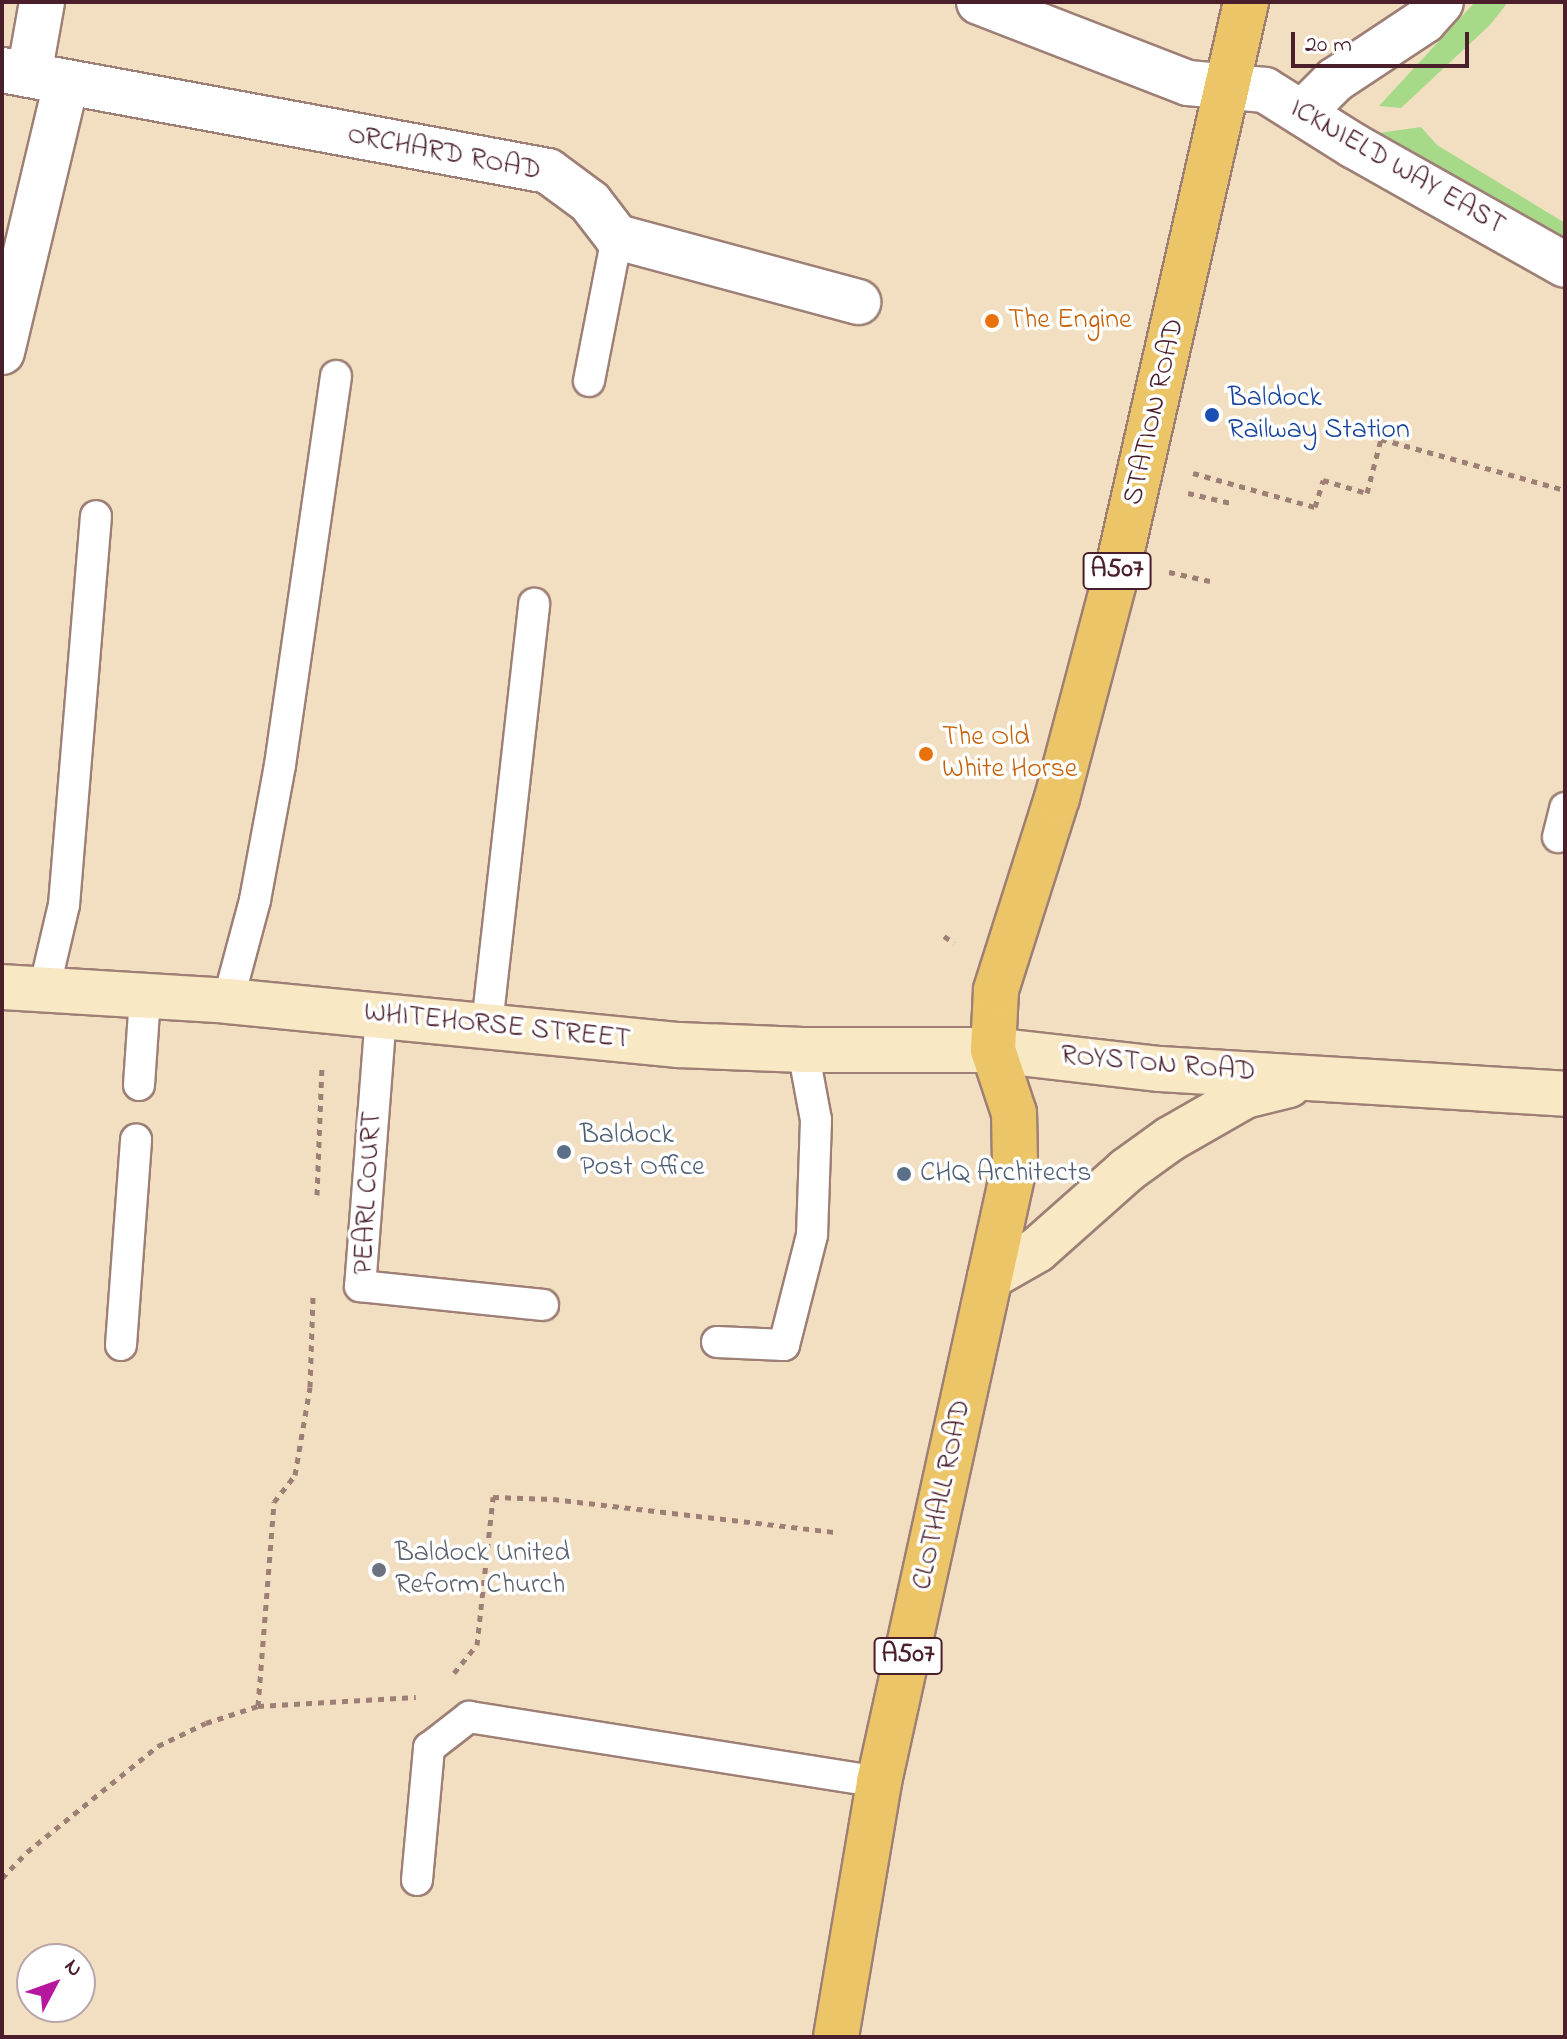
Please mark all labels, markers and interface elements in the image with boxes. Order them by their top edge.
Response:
scale bar [1295,16,1473,66]
text: 20 m [1305,28,1352,63]
street label: ICKNIELD WAY EAST [1283,93,1511,243]
street label: ORCHARD ROAD [344,119,544,189]
place label: The Engine [1008,304,1132,338]
marker: The Engine [983,312,1001,330]
street label: STATION ROAD [1117,316,1193,508]
place label: Baldock Railway Station [1228,382,1410,448]
marker: Baldock Railway Station [1203,406,1221,424]
road number: A507 [1081,549,1153,593]
place label: The Old White Horse [942,721,1077,787]
marker: The Old White Horse [917,745,935,763]
street label: WHITEHORSE STREET [362,996,632,1058]
street label: ROYSTON ROAD [1059,1040,1257,1090]
street label: PEARL COURT [348,1110,390,1276]
place label: Baldock Post Office [580,1119,705,1185]
marker: Baldock Post Office [555,1143,573,1161]
place label: CHQ Architects [920,1157,1091,1191]
marker: CHQ Architects [895,1165,913,1183]
street label: CLOTHALL ROAD [906,1397,980,1593]
place label: Baldock United Reform Church [395,1537,570,1603]
marker: Baldock United Reform Church [370,1561,388,1579]
road number: A507 [872,1634,944,1678]
north arrow [16,1943,96,2023]
text: N [56,1952,90,1985]

